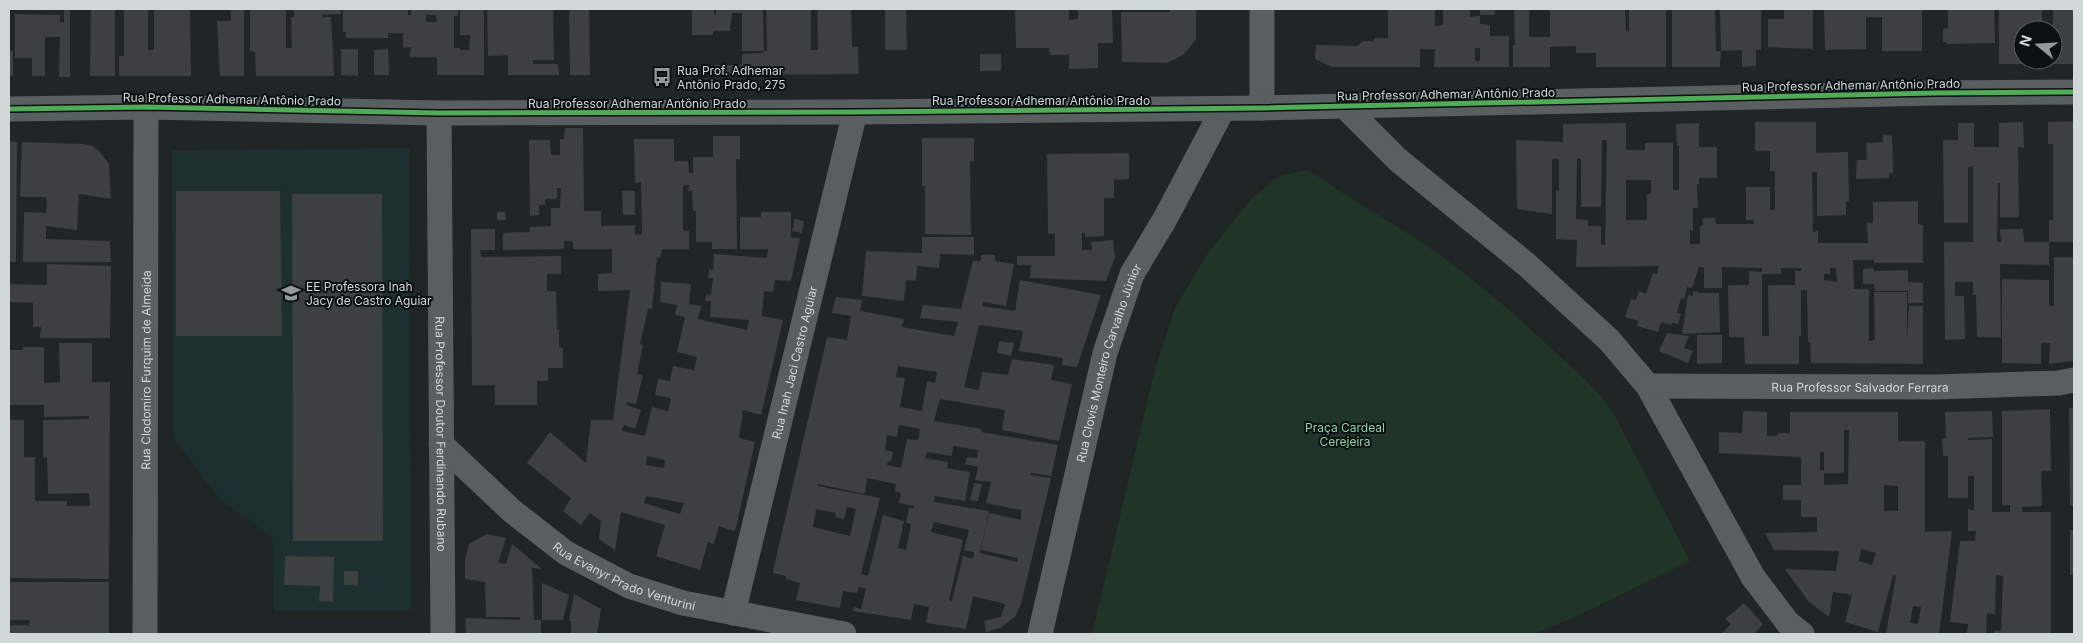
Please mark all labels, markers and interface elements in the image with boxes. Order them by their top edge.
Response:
north arrow [2013,20,2063,70]
text: N [2015,33,2035,49]
place label: Rua Prof. Adhemar Antônio Prado, 275 [677,63,786,92]
bus stop icon: Rua Prof. Adhemar Antônio Prado, 275 [651,66,673,88]
street label: Rua Professor Adhemar Antônio Prado [1742,76,1960,94]
street label: Rua Professor Adhemar Antônio Prado [1337,85,1555,103]
street label: Rua Professor Adhemar Antônio Prado [123,90,341,108]
street label: Rua Professor Adhemar Antônio Prado [932,93,1150,108]
street label: Rua Professor Adhemar Antônio Prado [528,96,746,111]
street label: Rua Clovis Monteiro Carvalho Júnior [1073,260,1145,464]
street label: Rua Clodomiro Furquim de Almeida [138,270,153,470]
place label: EE Professora Inah Jacy de Castro Aguiar [306,279,432,308]
school or university icon: EE Professora Inah Jacy de Castro Aguiar [280,282,302,304]
street label: Rua Inah Jaci Castro Aguiar [768,284,820,440]
street label: Rua Professor Doutor Ferdinando Rubano [433,316,450,552]
street label: Rua Professor Salvador Ferrara [1771,379,1949,395]
park label: Praça Cardeal Cerejeira [1305,420,1385,449]
street label: Rua Evanyr Prado Venturini [550,538,697,613]

